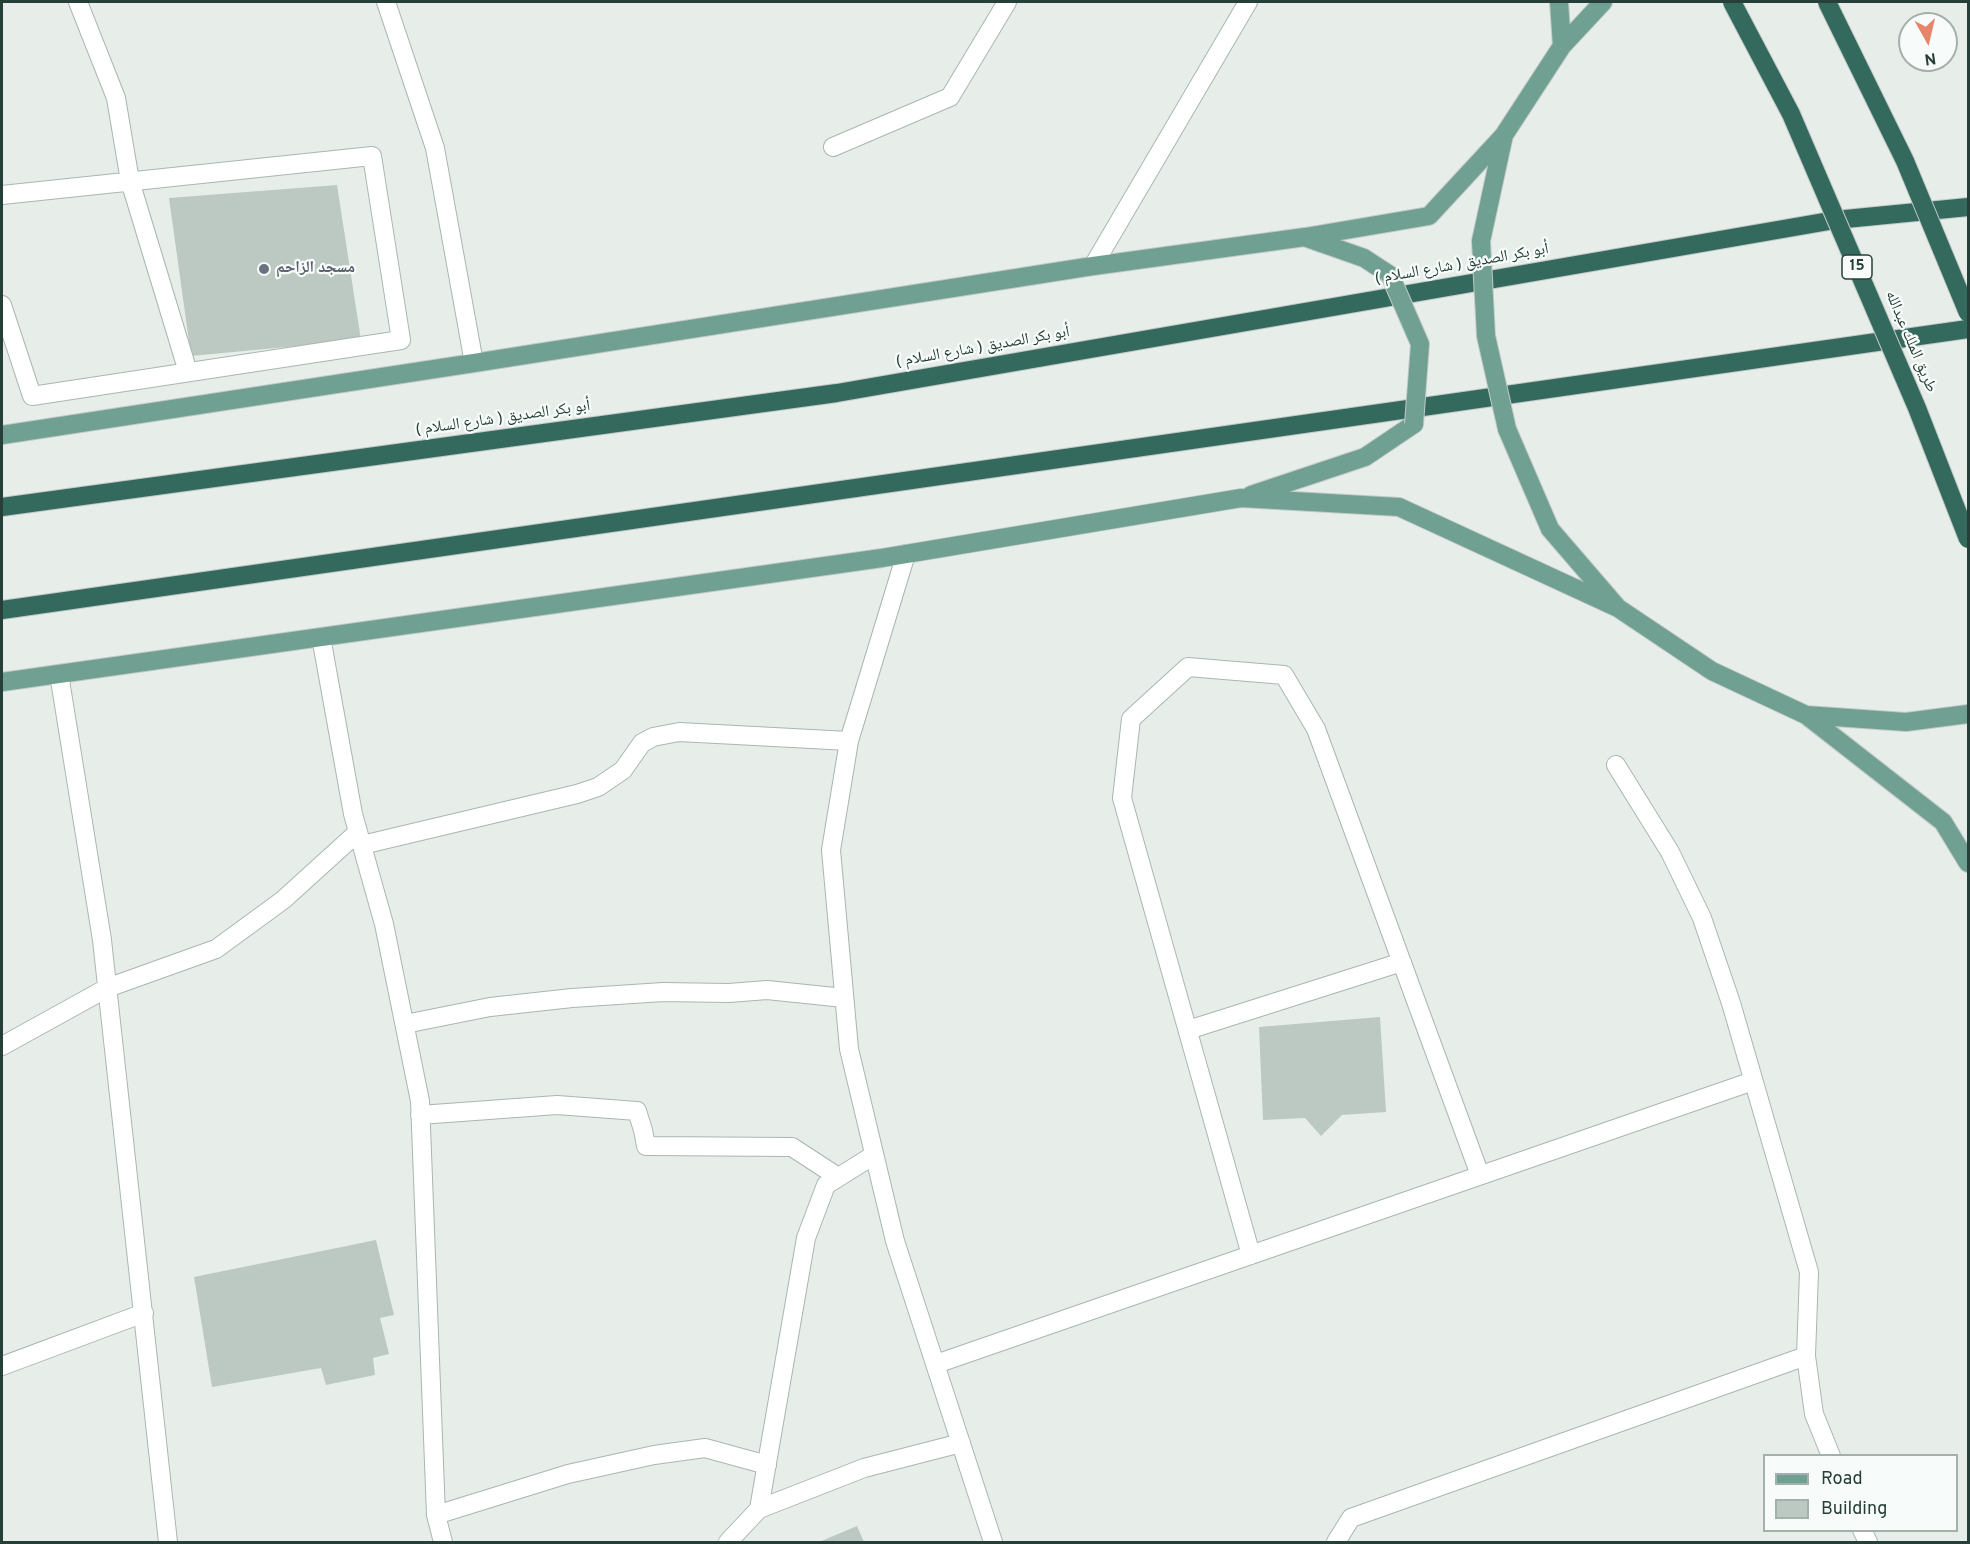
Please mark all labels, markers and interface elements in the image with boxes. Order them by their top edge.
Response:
north arrow [1898,12,1958,72]
text: N [1923,47,1937,69]
street label: ( شارع السلام ) أبو بكر الصديق [1374,240,1550,290]
road number: 15 [1842,255,1872,279]
place label: مسجد الزاحم [276,259,355,279]
marker: مسجد الزاحم [257,262,271,276]
street label: طريق الملك عبدالله [1880,288,1940,396]
street label: ( شارع السلام ) أبو بكر الصديق [895,323,1071,373]
street label: ( شارع السلام ) أبو بكر الصديق [414,397,592,441]
legend [1763,1454,1958,1532]
text: Road [1821,1468,1863,1491]
text: Building [1821,1498,1887,1521]

